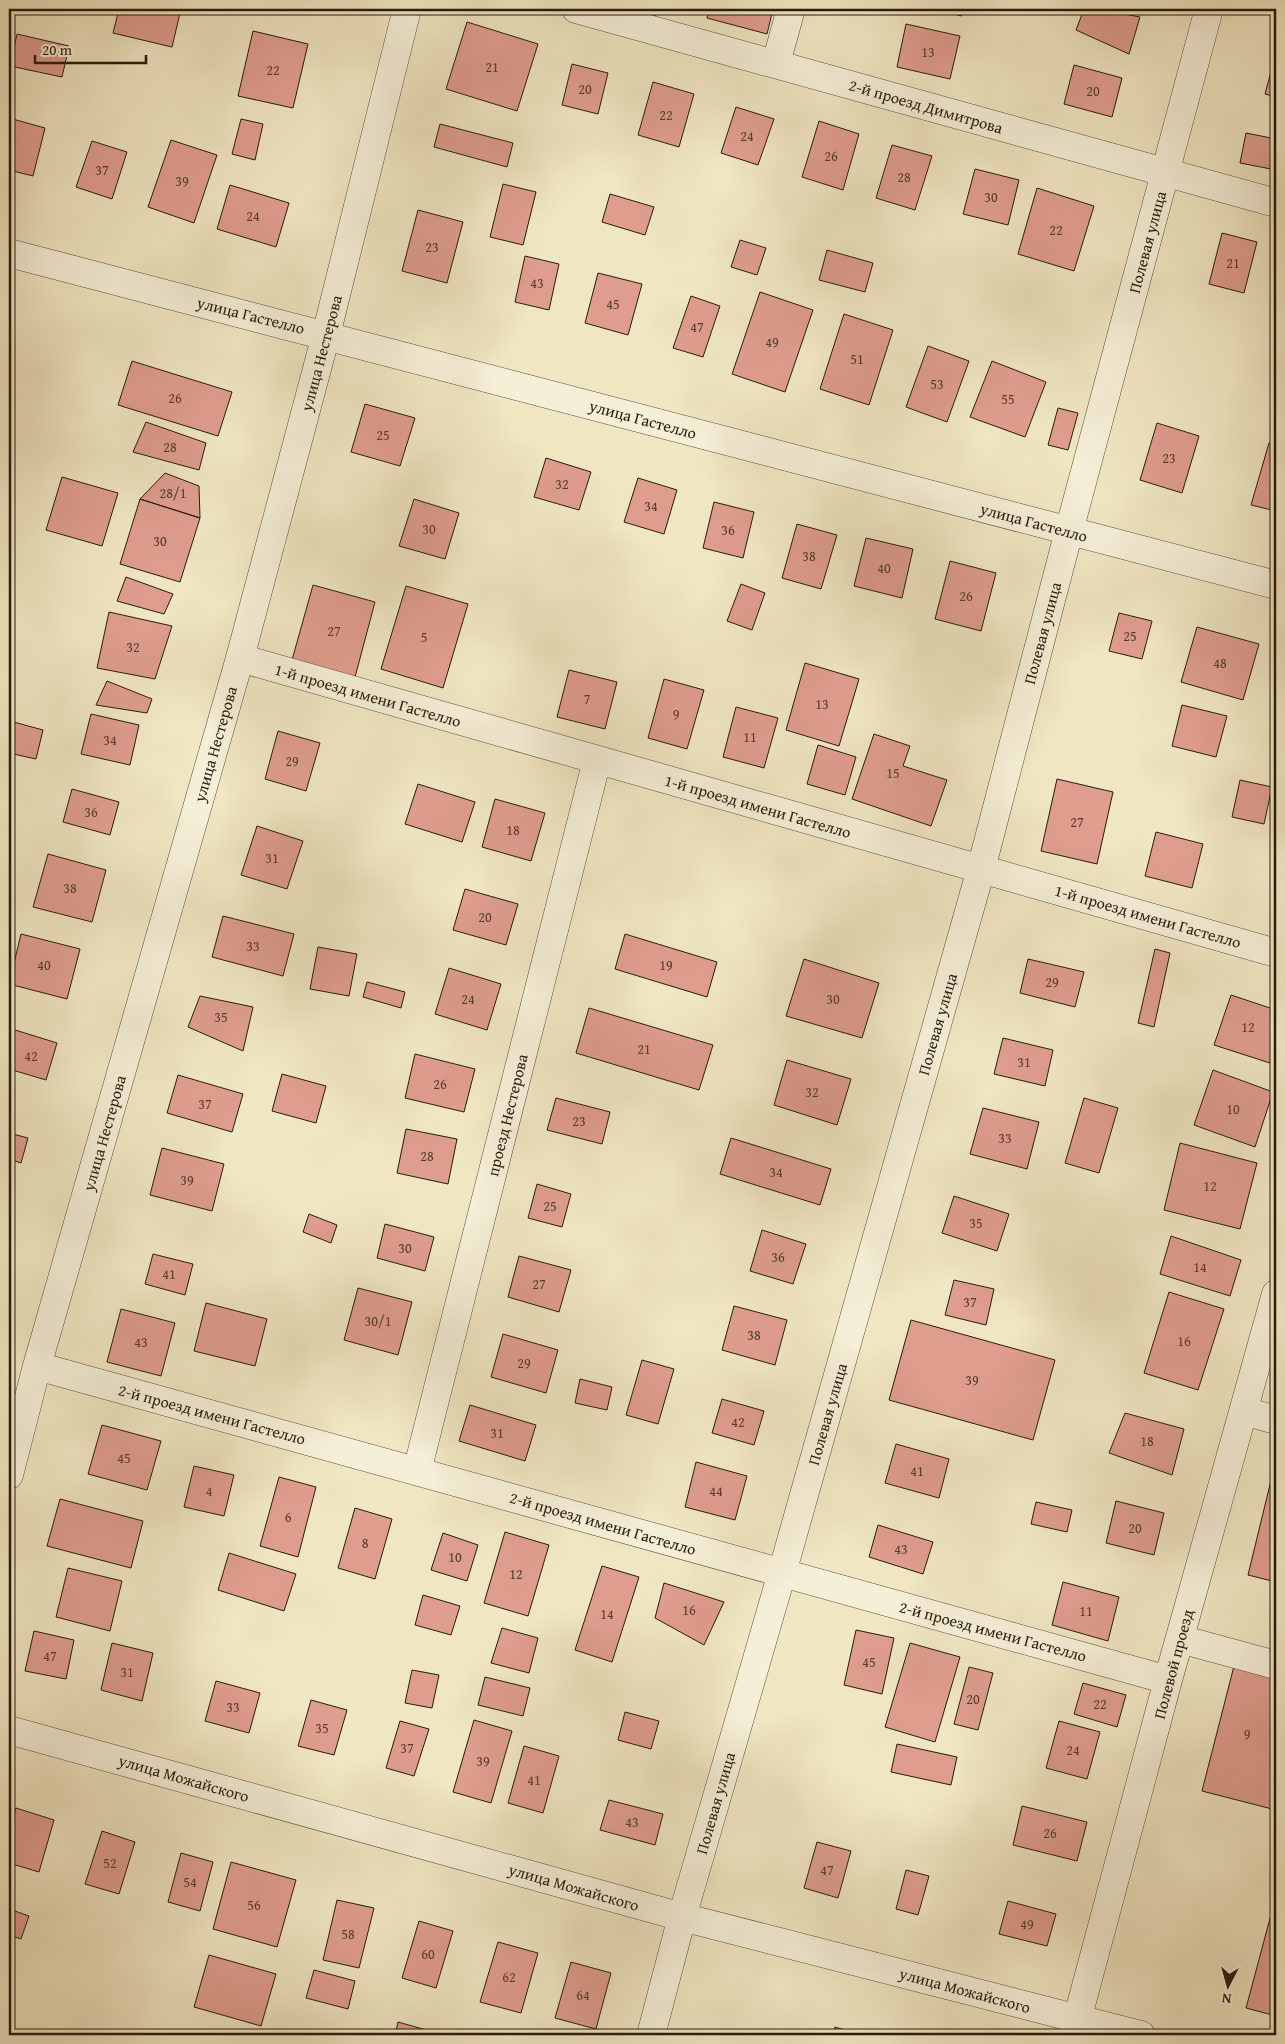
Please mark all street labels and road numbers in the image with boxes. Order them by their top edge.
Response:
street label: 2-й проезд Димитрова [846,73,1006,140]
street label: Полевая улица [1122,188,1172,296]
street label: улица Гастелло [194,290,307,340]
street label: улица Нестерова [294,292,348,415]
street label: улица Гастелло [586,393,699,445]
street label: улица Гастелло [977,496,1090,548]
street label: Полевая улица [1017,579,1067,687]
street label: 1-й проезд имени Гастелло [272,657,464,733]
street label: улица Нестерова [187,683,243,806]
street label: 1-й проезд имени Гастелло [662,768,854,844]
street label: 1-й проезд имени Гастелло [1052,878,1244,954]
street label: Полевая улица [911,970,963,1078]
street label: проезд Нестерова [480,1051,534,1179]
street label: улица Нестерова [76,1072,132,1195]
street label: Полевая улица [801,1360,853,1468]
street label: 2-й проезд имени Гастелло [116,1377,308,1451]
street label: 2-й проезд имени Гастелло [507,1485,699,1561]
street label: 2-й проезд имени Гастелло [897,1594,1089,1668]
street label: Полевой проезд [1147,1606,1199,1722]
street label: улица Можайского [115,1748,252,1808]
street label: Полевая улица [689,1749,741,1857]
street label: улица Можайского [505,1857,642,1917]
street label: улица Можайского [896,1961,1033,2019]

